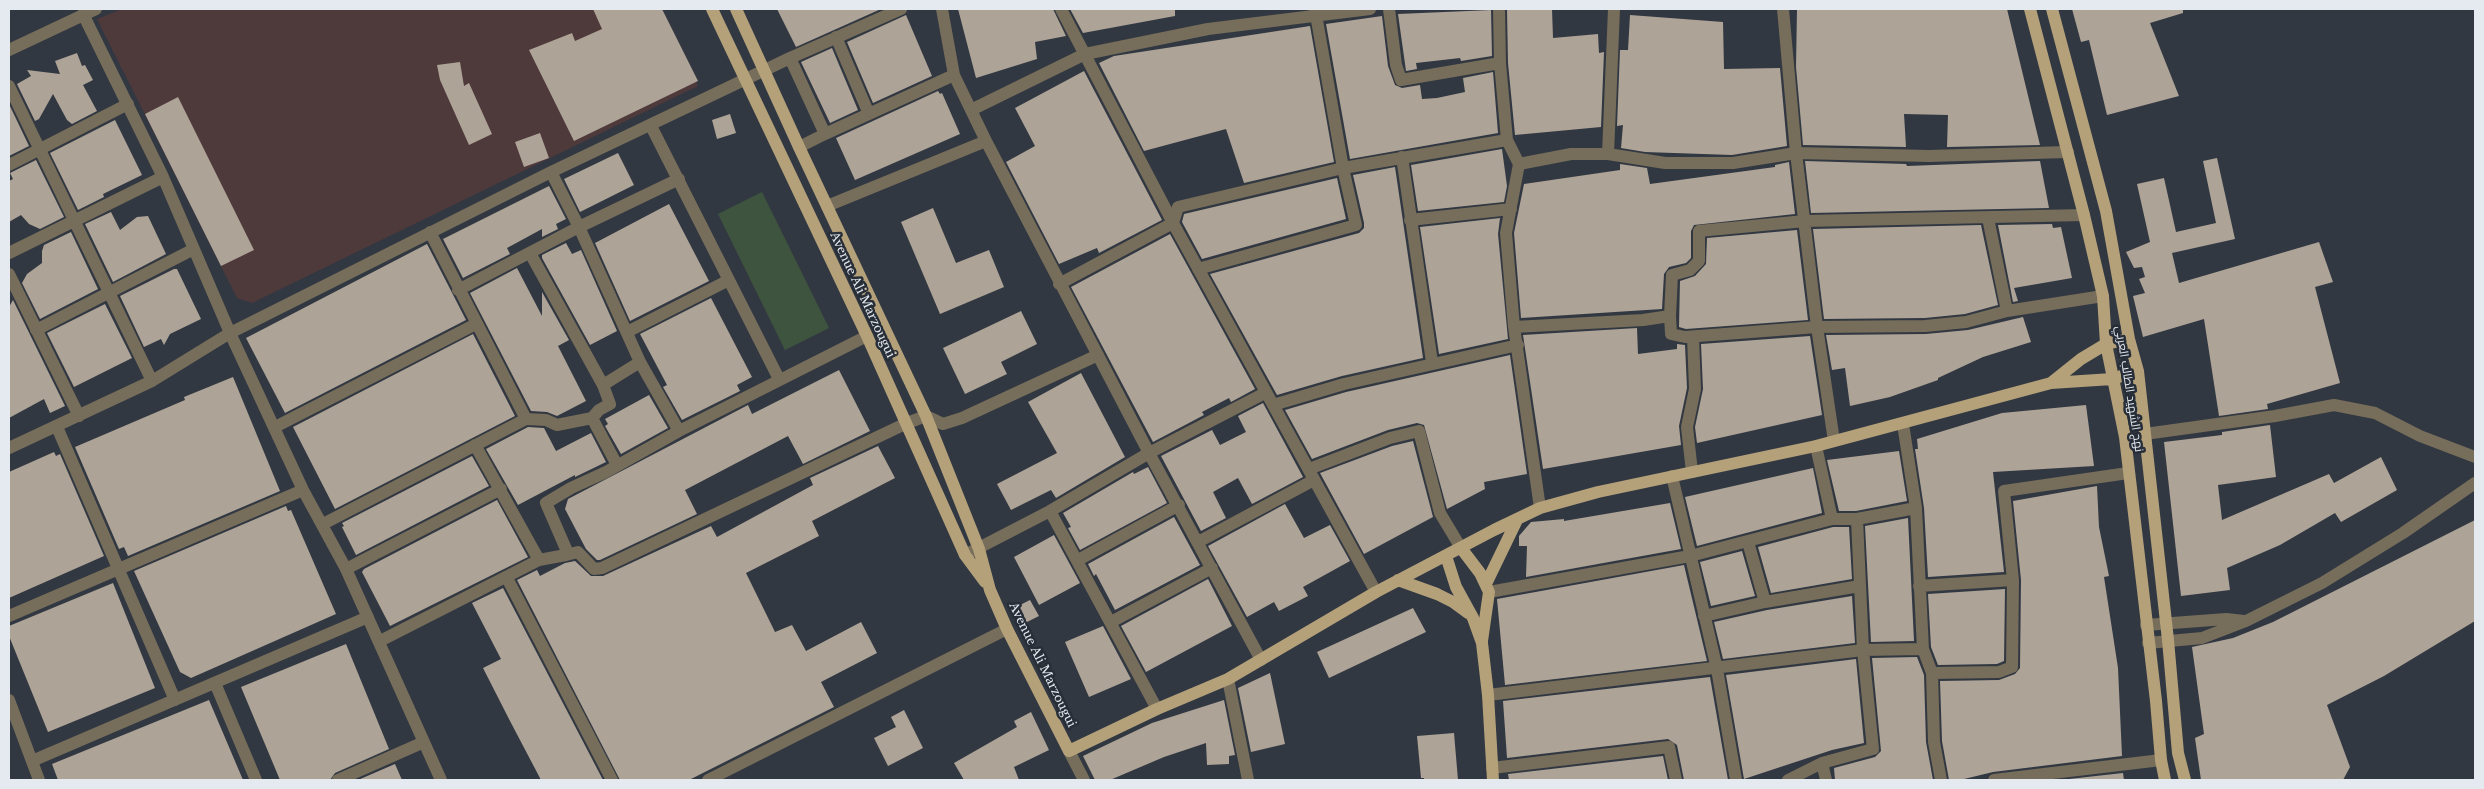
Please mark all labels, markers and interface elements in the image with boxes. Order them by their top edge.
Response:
street label: Avenue Ali Marzougui [826,230,898,360]
street label: نهج الشهيد الطالب العربي [2112,325,2146,453]
street label: Avenue Ali Marzougui [1005,600,1079,730]

